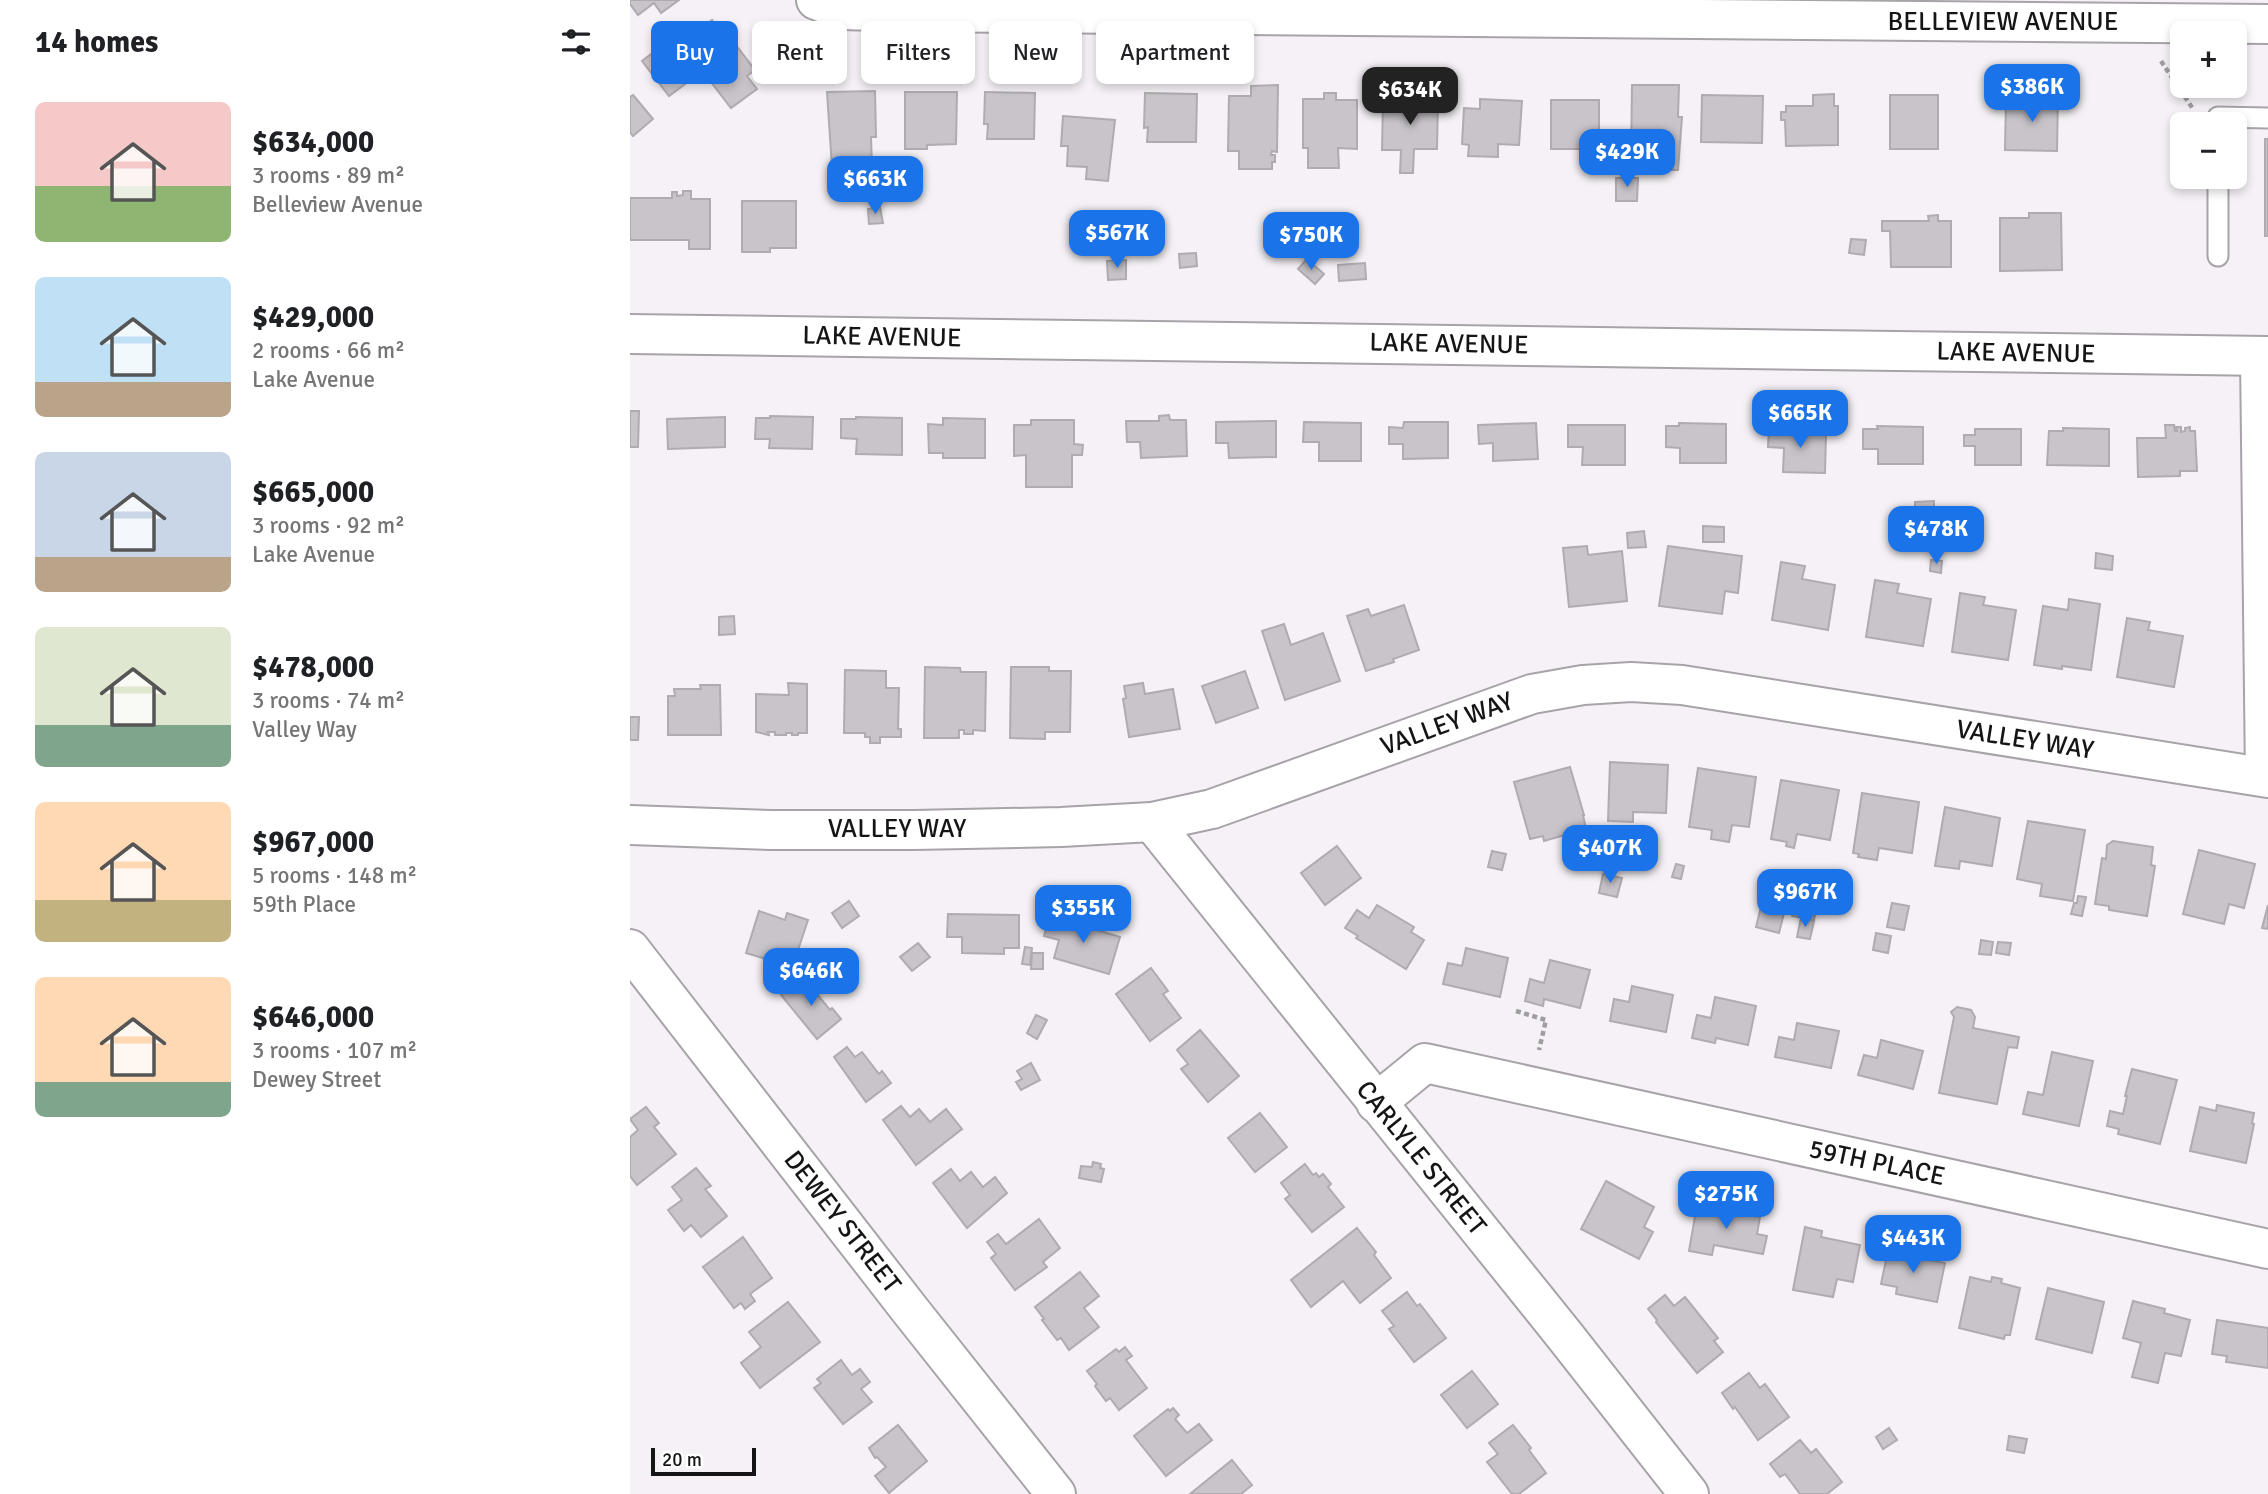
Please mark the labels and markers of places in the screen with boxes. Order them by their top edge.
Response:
pin: $386K [1983,64,2081,124]
pin: $634K [1361,68,1459,127]
pin: $429K [1578,130,1676,189]
pin: $663K [826,156,924,216]
pin: $567K [1068,210,1166,270]
pin: $750K [1262,212,1360,272]
pin: $665K [1751,391,1849,450]
pin: $478K [1887,506,1985,566]
pin: $407K [1561,826,1659,885]
pin: $967K [1756,870,1854,929]
pin: $355K [1034,886,1132,945]
pin: $646K [762,948,860,1008]
pin: $275K [1677,1172,1775,1231]
pin: $443K [1864,1216,1962,1275]

